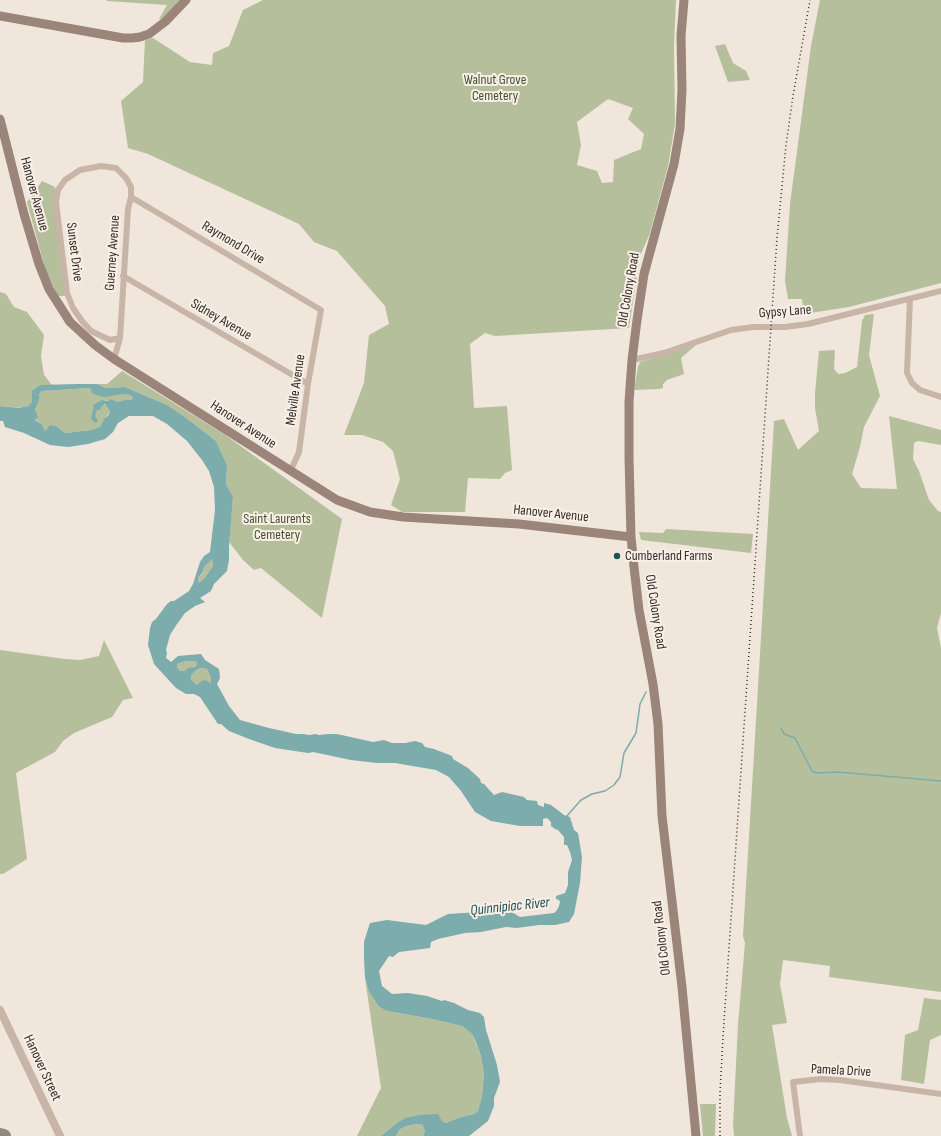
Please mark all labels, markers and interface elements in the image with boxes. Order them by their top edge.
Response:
park label: Walnut Grove Cemetery [464,72,526,104]
street label: Hanover Avenue [16,155,52,233]
street label: Guerney Avenue [102,215,124,291]
street label: Raymond Drive [199,218,267,268]
street label: Sunset Drive [62,222,86,282]
street label: Old Colony Road [614,251,644,329]
street label: Sidney Avenue [187,296,255,344]
street label: Gypsy Lane [758,302,812,322]
street label: Melville Avenue [283,353,309,427]
street label: Hanover Avenue [207,397,279,453]
street label: Hanover Avenue [513,502,589,526]
park label: Saint Laurents Cemetery [243,511,311,544]
place label: Cumberland Farms [625,548,713,564]
marker: Cumberland Farms [612,551,622,561]
street label: Old Colony Road [641,573,669,651]
water label: Quinnipiac River [469,894,551,920]
street label: Old Colony Road [649,900,675,976]
street label: Hanover Street [19,1032,65,1104]
street label: Pamela Drive [810,1061,872,1081]

